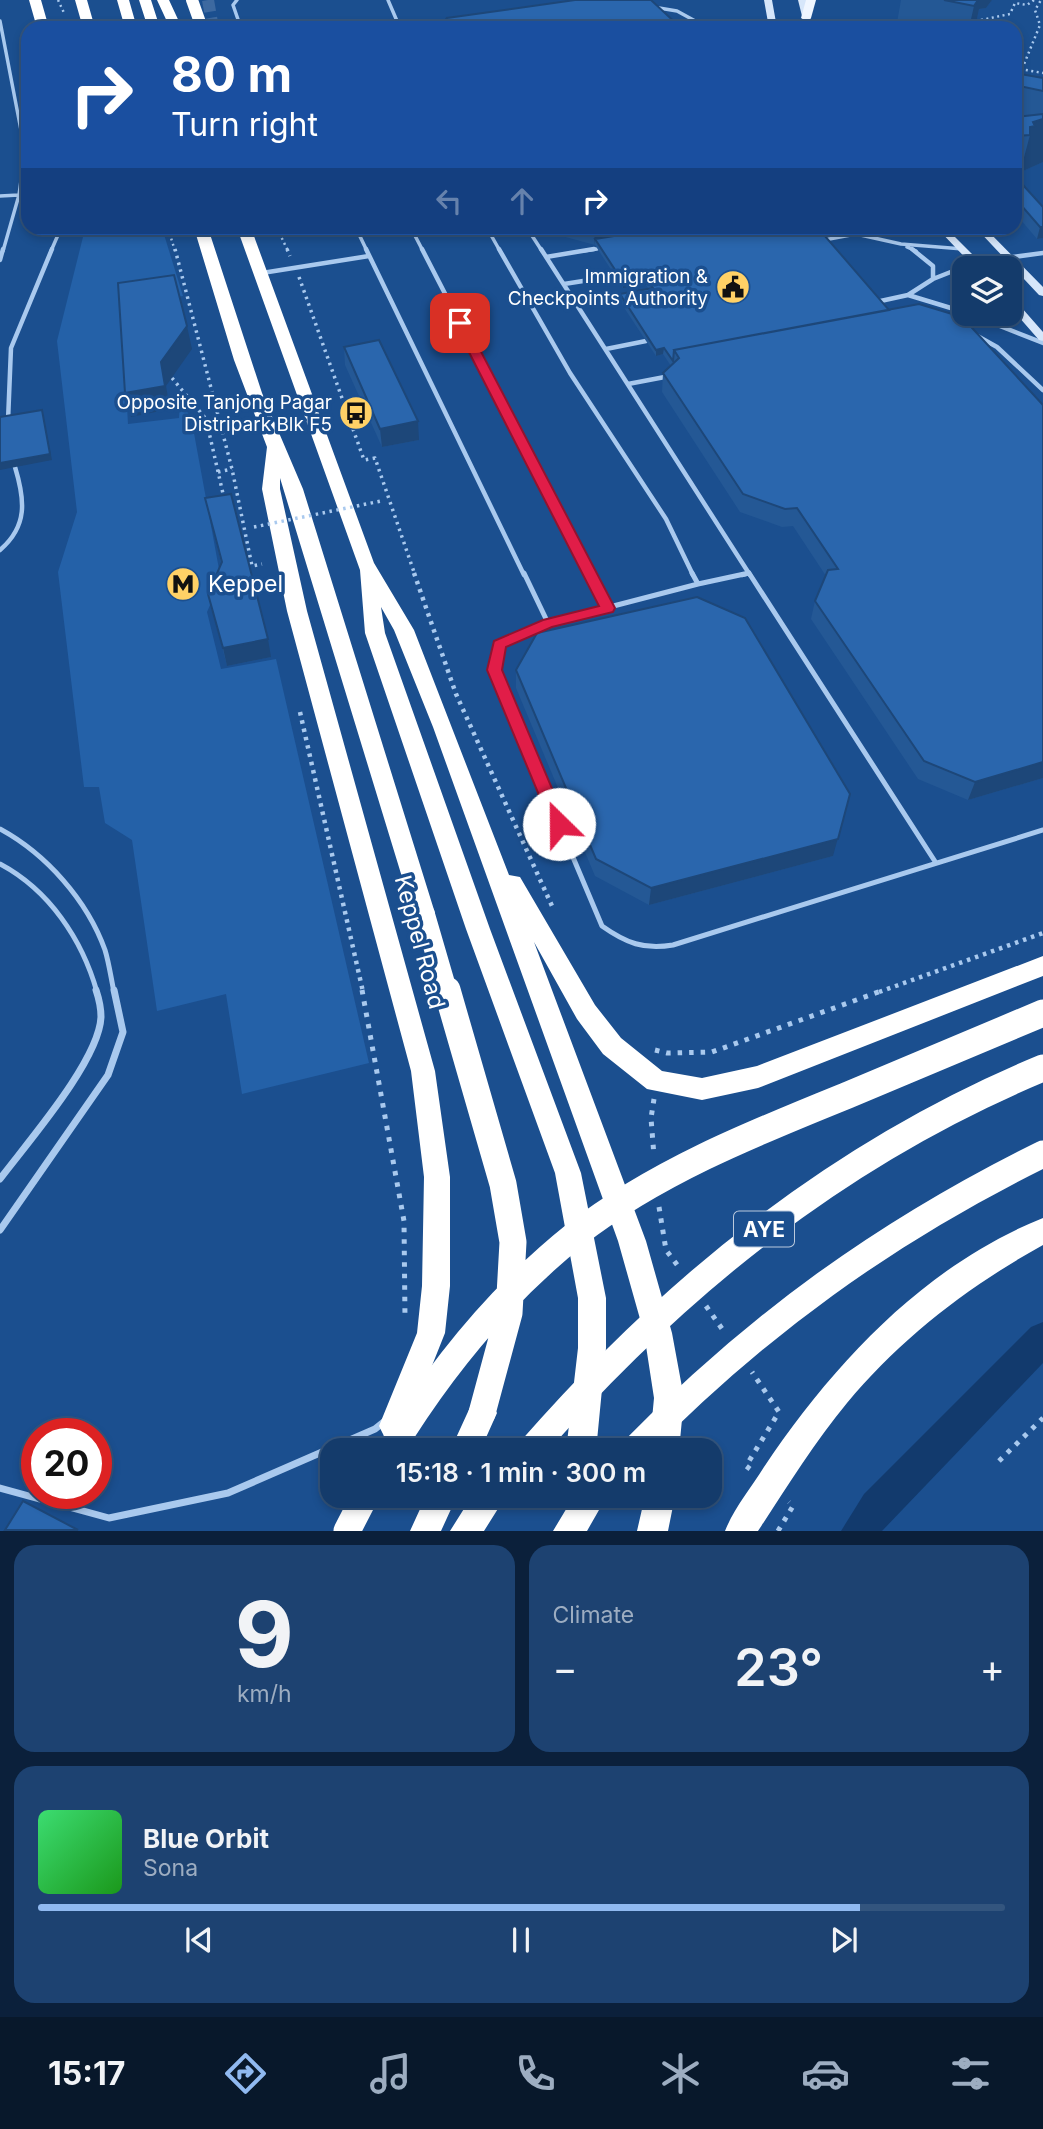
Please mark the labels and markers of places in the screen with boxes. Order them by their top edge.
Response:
place label: Immigration & Checkpoints Authority [508,265,708,310]
public building icon: Immigration & Checkpoints Authority [714,268,752,306]
pin [430,293,490,353]
place label: Opposite Tanjong Pagar Distripark Blk F5 [116,391,332,436]
bus stop icon: Opposite Tanjong Pagar Distripark Blk F5 [337,394,375,432]
metro station icon: Keppel [164,565,202,603]
place label: Keppel [208,570,283,598]

